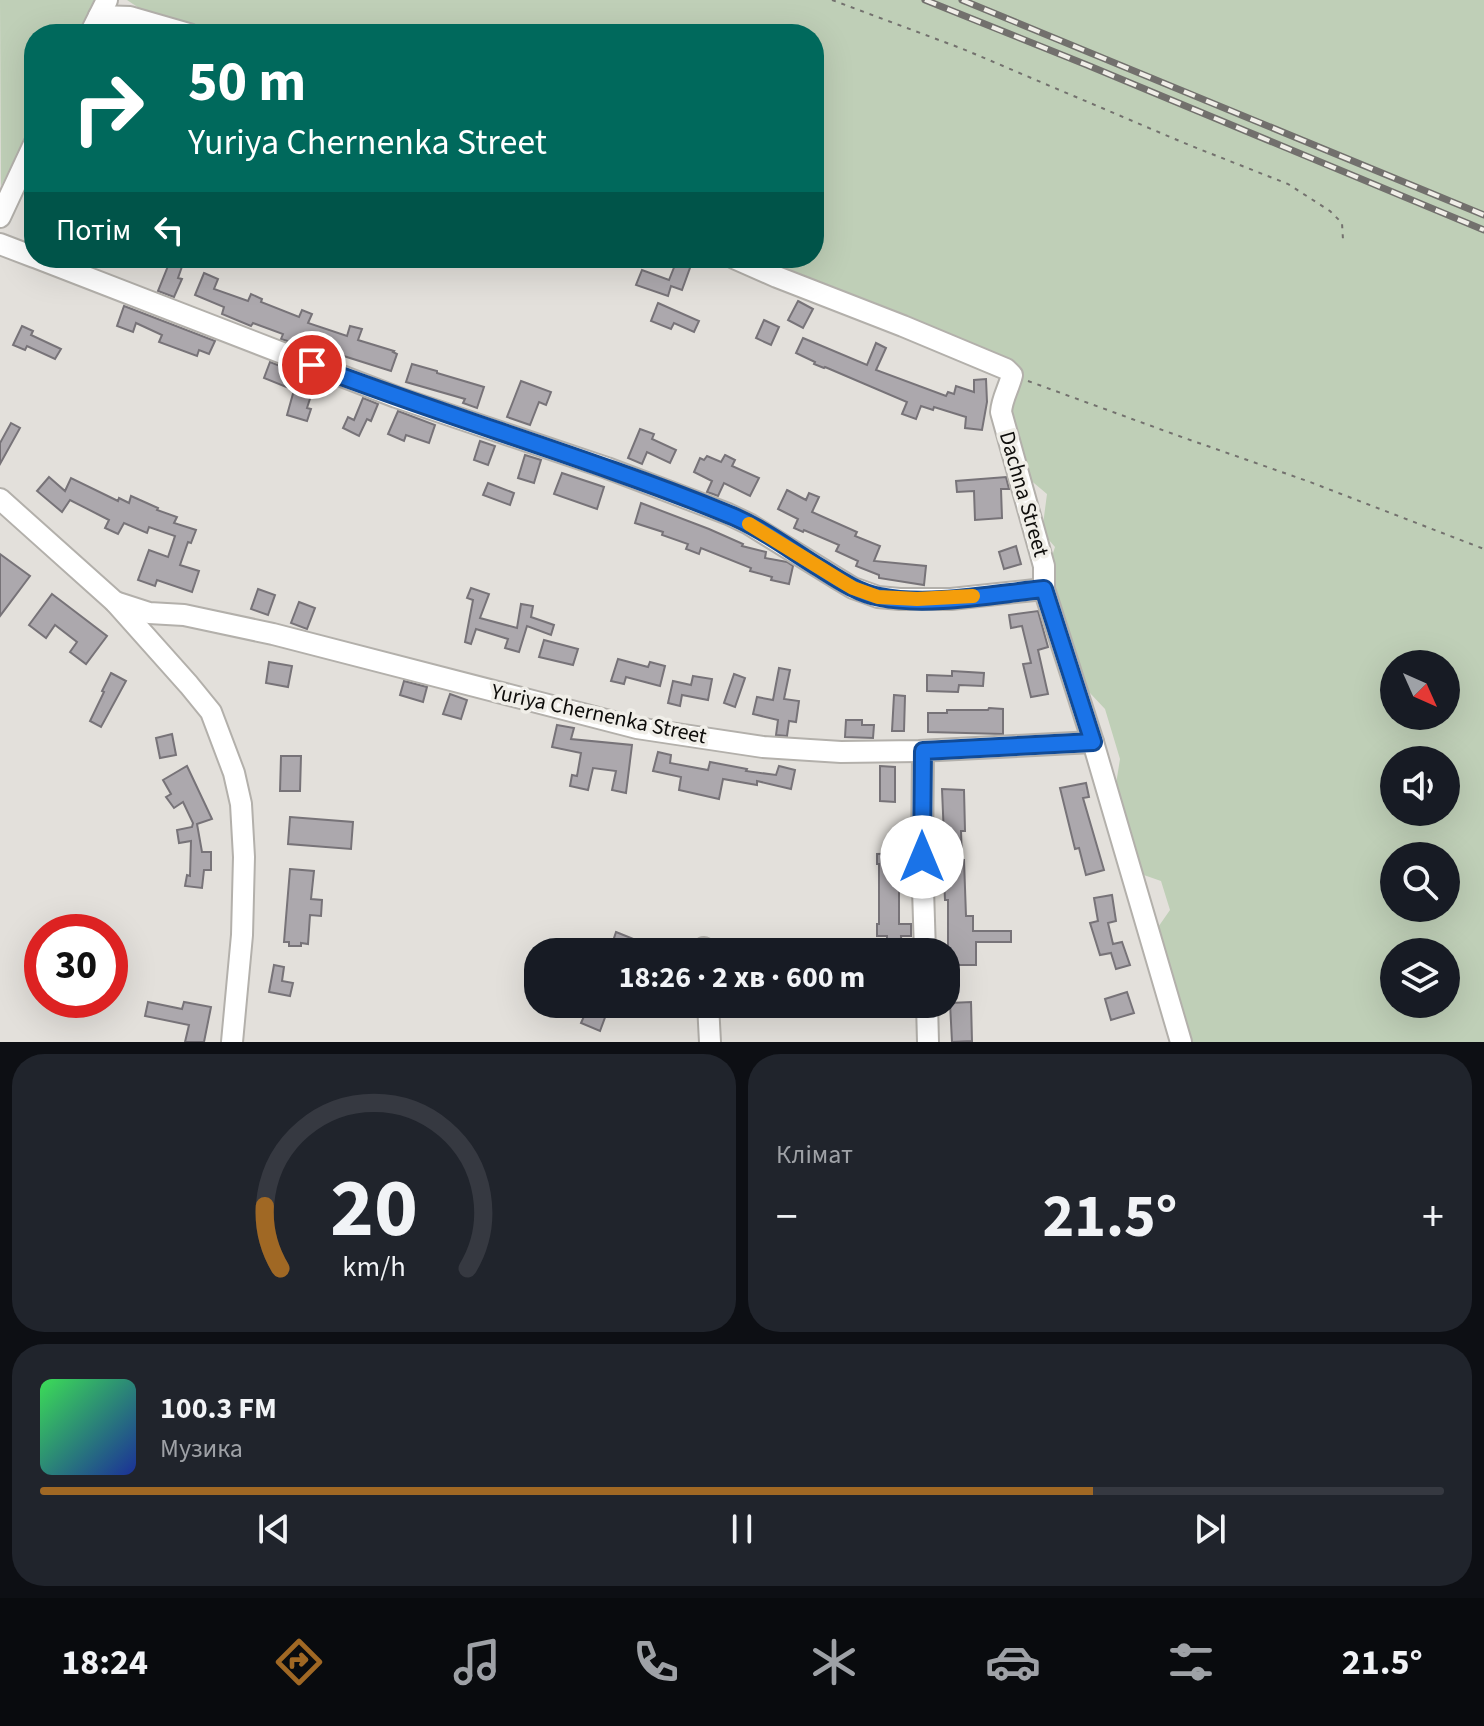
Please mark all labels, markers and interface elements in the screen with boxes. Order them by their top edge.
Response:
text: 50 m [188,43,306,122]
icon: right [56,56,160,160]
text: Yuriya Chernenka Street [188,117,547,168]
icon: left [147,208,191,252]
text: Потім [56,209,131,252]
pin [278,331,346,399]
icon: arrive [290,343,334,387]
street label: Dachna Street [991,427,1057,561]
north arrow [1380,650,1460,730]
map controls [1380,650,1460,1018]
street label: Yuriya Chernenka Street [487,675,710,753]
button: sound [1380,746,1460,826]
position arrow [880,815,964,899]
button: search [1380,842,1460,922]
speed limit sign: 30 [24,914,128,1018]
button: layers [1380,938,1460,1018]
text: 18:26 · 2 хв · 600 m [619,956,865,999]
text: Клімат [776,1136,853,1173]
text: 20 [330,1150,418,1268]
text: 21.5° [1043,1175,1177,1260]
text: − [776,1186,798,1249]
text: + [1422,1186,1444,1249]
text: km/h [342,1247,406,1287]
text: 100.3 FM [160,1387,277,1430]
text: Музика [160,1430,243,1467]
icon: previous [252,1507,296,1551]
icon: pause [720,1507,764,1551]
icon: next [1188,1507,1232,1551]
icon: directions [271,1634,327,1690]
icon: music [449,1634,505,1690]
icon: phone [628,1634,684,1690]
icon: climate [806,1634,862,1690]
icon: car [985,1634,1041,1690]
icon: filters [1163,1634,1219,1690]
text: 18:24 [61,1637,148,1688]
text: 21.5° [1342,1637,1423,1688]

